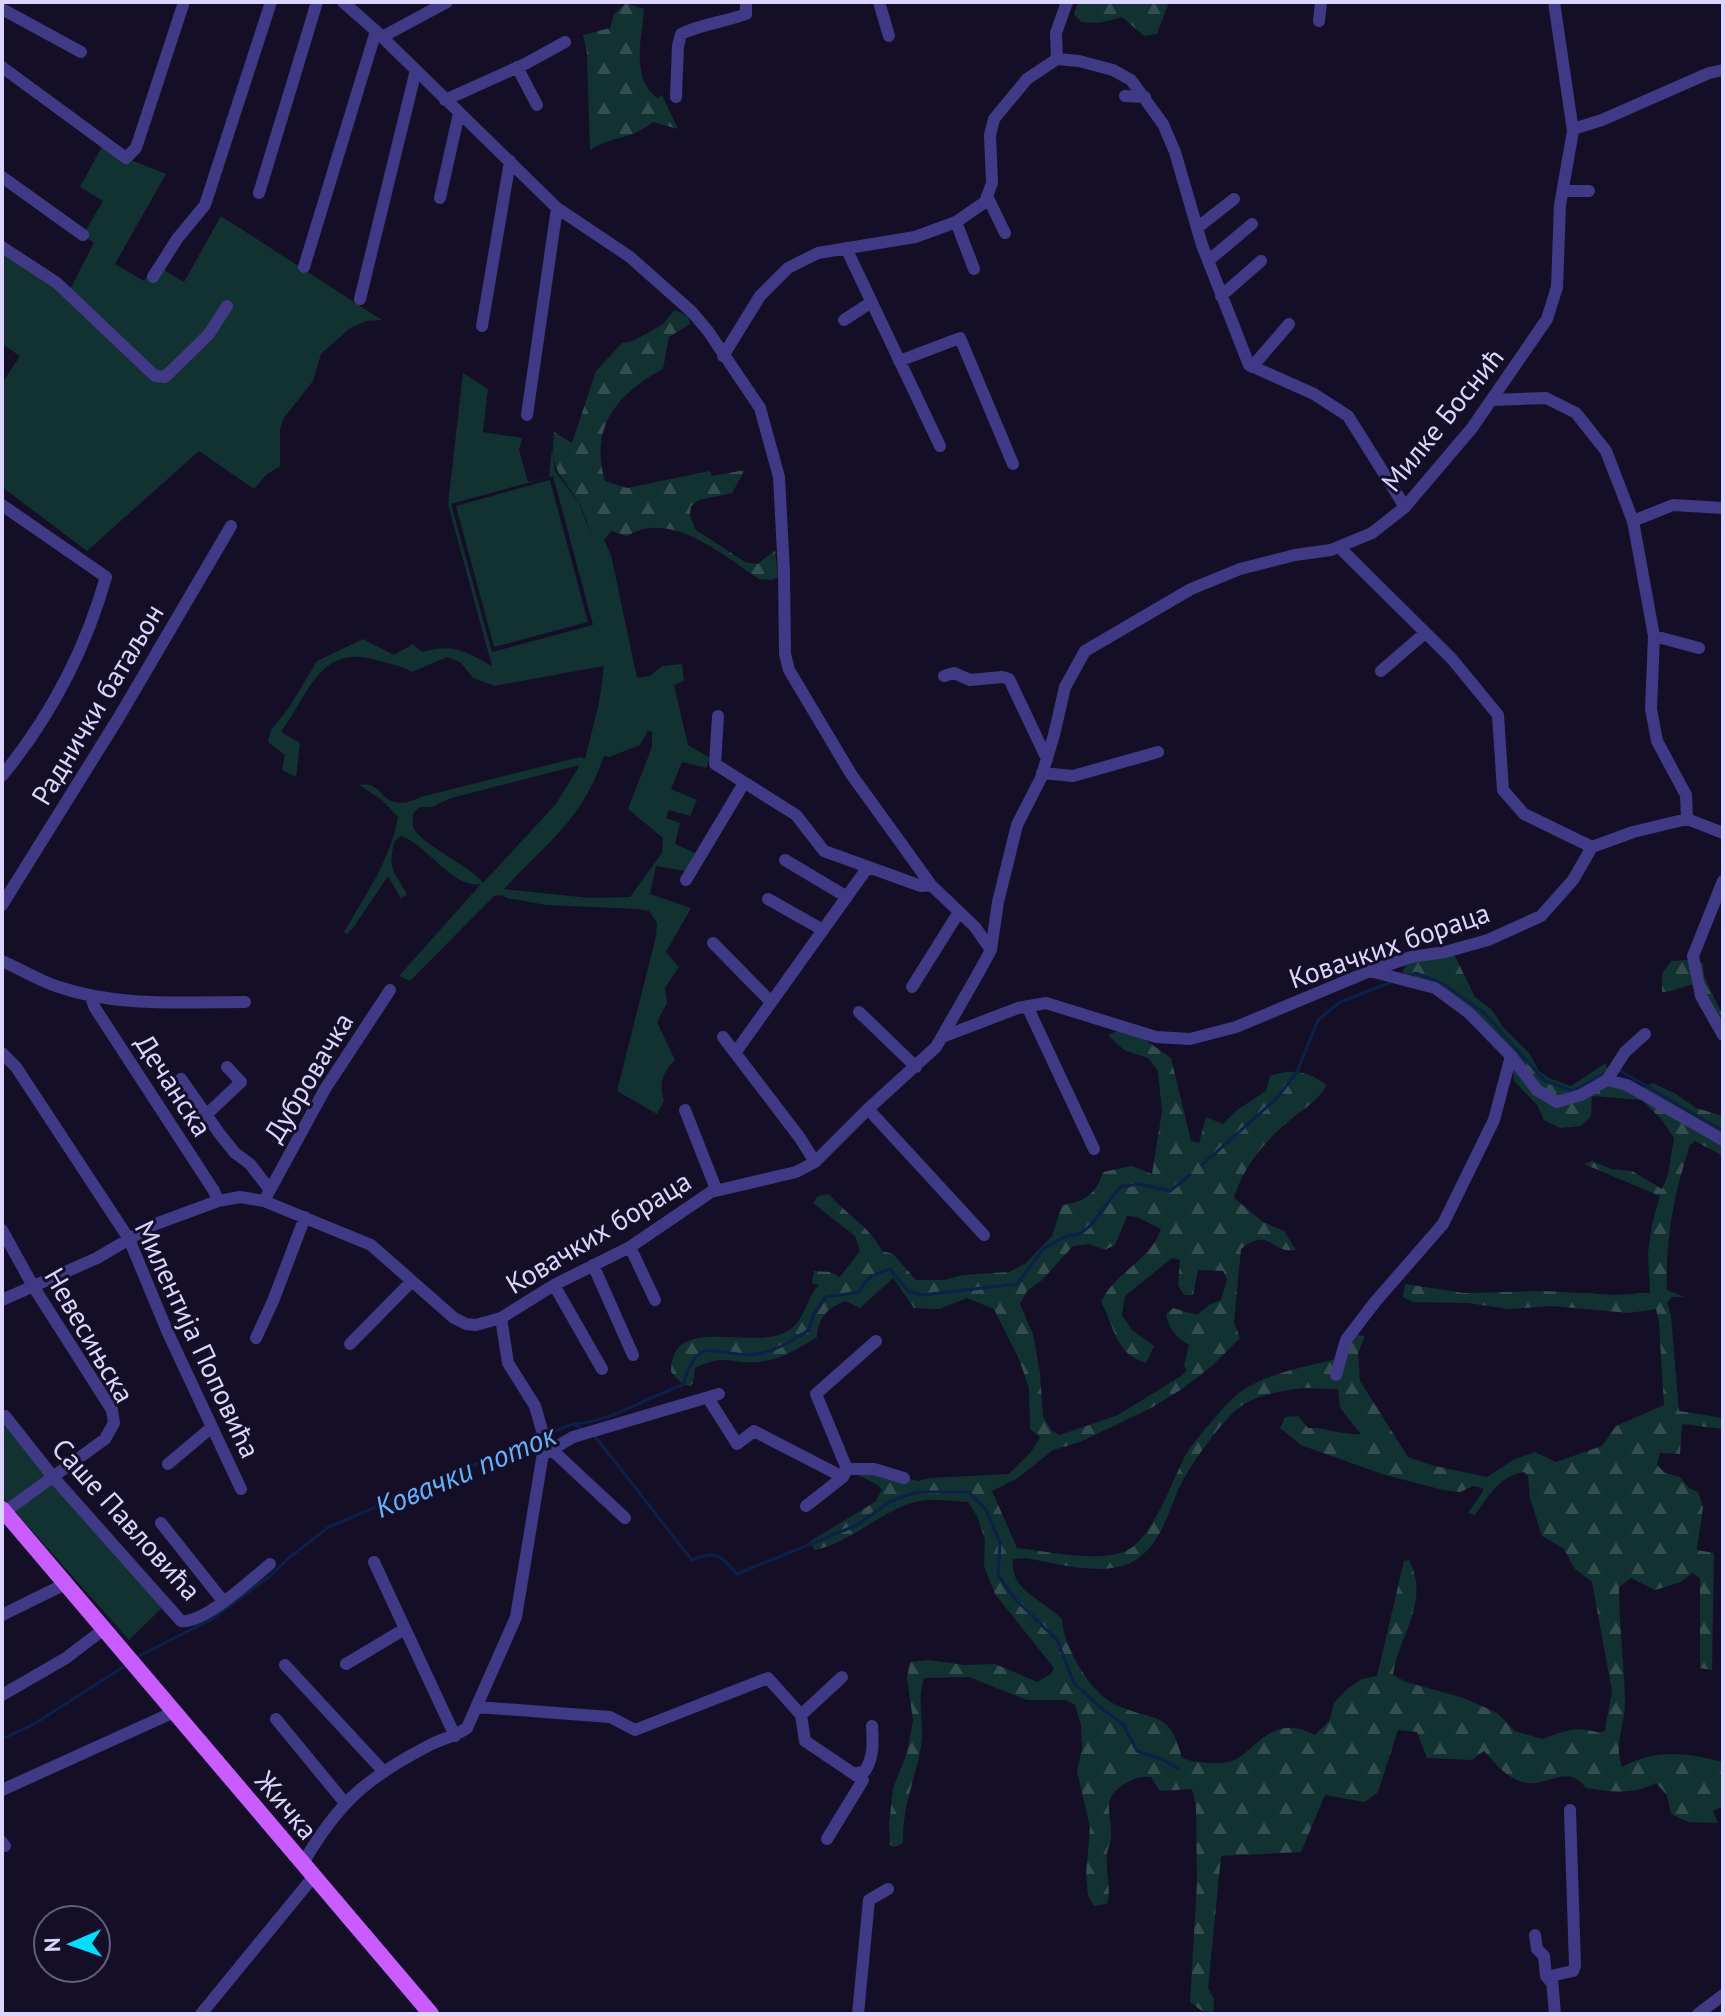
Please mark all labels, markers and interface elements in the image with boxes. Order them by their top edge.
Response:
street label: Милке Боснић [1373,339,1511,499]
street label: Раднички батаљон [22,597,172,811]
street label: Ковачких бораца [1284,893,1494,997]
street label: Дубровачка [255,1005,361,1149]
street label: Дечанска [127,1027,221,1143]
street label: Ковачких бораца [498,1162,698,1302]
street label: Милентија Поповића [127,1214,269,1464]
street label: Невесињска [36,1261,144,1409]
water label: Ковачки поток [368,1414,563,1526]
street label: Саше Павловића [44,1430,210,1608]
street label: Жичка [247,1762,327,1847]
north arrow [32,1904,112,1984]
text: N [38,1937,66,1952]

